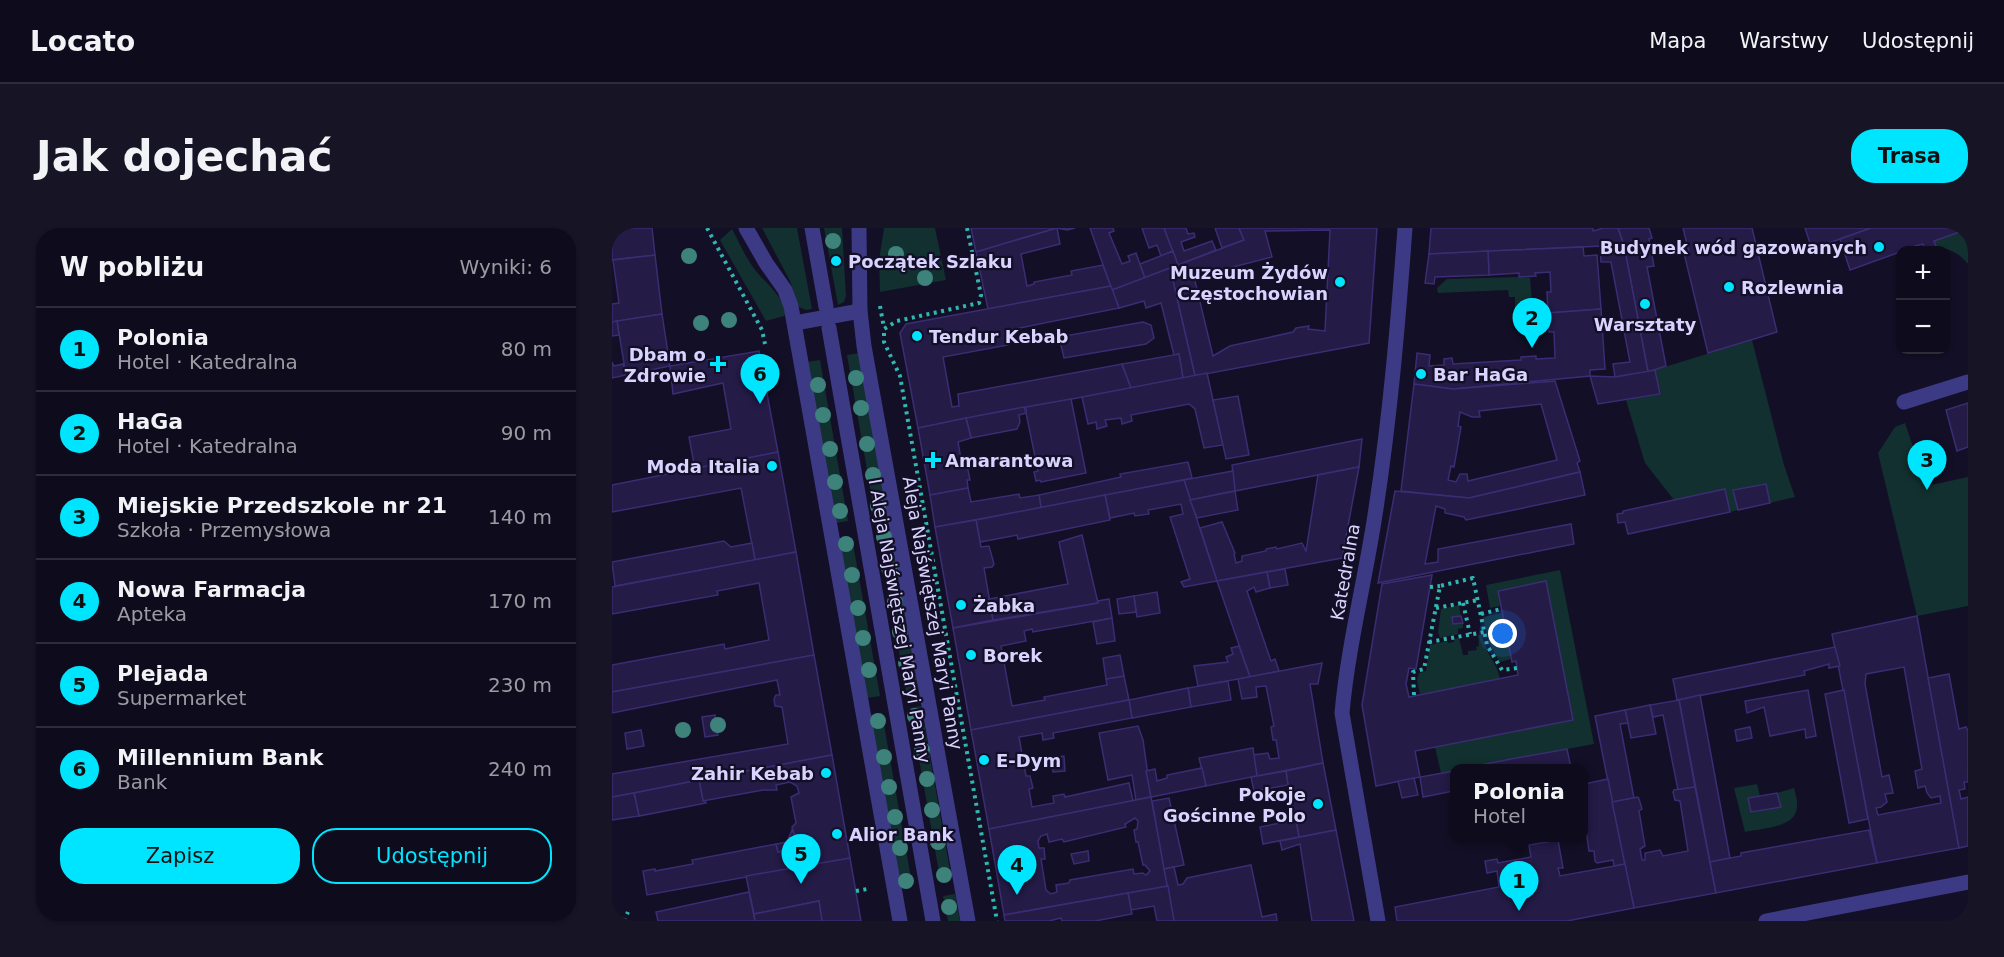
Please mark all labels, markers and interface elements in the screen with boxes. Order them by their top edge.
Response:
text: Locato [30,25,135,58]
text: Mapa [1649,29,1706,53]
text: Warstwy [1739,29,1829,53]
text: Udostępnij [1862,29,1974,53]
button: Trasa [1851,129,1968,183]
text: Jak dojechać [36,132,332,181]
place label: Budynek wód gazowanych [1600,237,1867,258]
marker: Budynek wód gazowanych [1872,240,1886,254]
map controls [1896,246,1950,354]
button: + [1896,246,1950,300]
place label: Początek Szlaku [848,251,1012,272]
text: W pobliżu [60,252,204,282]
marker: Początek Szlaku [829,254,843,268]
text: Wyniki: 6 [460,255,552,279]
place label: Muzeum Żydów Częstochowian [1170,262,1328,304]
marker: Muzeum Żydów Częstochowian [1333,275,1347,289]
place label: Rozlewnia [1741,277,1844,298]
marker: Rozlewnia [1722,280,1736,294]
marker: Warsztaty [1638,297,1652,311]
pin: 2 [1512,298,1552,348]
button: − [1896,300,1950,354]
place label: Warsztaty [1594,314,1697,335]
text: Polonia [117,325,209,350]
place label: Tendur Kebab [929,326,1069,347]
marker: Tendur Kebab [910,329,924,343]
text: 1 [73,337,86,361]
text: 80 m [501,337,552,361]
place label: Dbam o Zdrowie [624,344,706,386]
text: Hotel · Katedralna [117,350,298,374]
pin: 6 [740,354,780,404]
marker: Dbam o Zdrowie [711,357,725,371]
place label: Bar HaGa [1433,364,1528,385]
marker: Bar HaGa [1414,367,1428,381]
text: HaGa [117,409,183,434]
text: 2 [73,421,86,445]
text: 90 m [501,421,552,445]
text: Hotel · Katedralna [117,434,298,458]
pin: 3 [1908,440,1946,490]
place label: Amarantowa [945,450,1073,471]
marker: Amarantowa [926,453,940,467]
place label: Moda Italia [646,456,760,477]
marker: Moda Italia [765,459,779,473]
street label: Aleja Najświętszej Maryi Panny [899,475,967,752]
street label: I Aleja Najświętszej Maryi Panny [865,477,935,765]
text: Miejskie Przedszkole nr 21 [117,493,447,518]
text: 3 [73,505,86,529]
text: 140 m [488,505,552,529]
text: Szkoła · Przemysłowa [117,518,331,542]
street label: Katedralna [1326,522,1364,622]
text: Nowa Farmacja [117,577,306,602]
text: 4 [73,589,86,613]
text: 170 m [488,589,552,613]
place label: Żabka [973,595,1035,616]
marker: Żabka [954,598,968,612]
text: Apteka [117,602,187,626]
your location [1488,619,1517,648]
place label: Borek [983,645,1043,666]
marker: Borek [964,648,978,662]
text: Plejada [117,661,209,686]
text: 5 [73,673,86,697]
text: 230 m [488,673,552,697]
text: Supermarket [117,686,246,710]
text: Millennium Bank [117,745,323,770]
place label: E-Dym [996,750,1061,771]
marker: E-Dym [977,753,991,767]
text: 6 [73,757,86,781]
text: 240 m [488,757,552,781]
place label: Zahir Kebab [691,763,814,784]
popup [1450,764,1588,842]
marker: Zahir Kebab [819,766,833,780]
text: Bank [117,770,167,794]
text: Polonia [1473,779,1565,804]
place label: Pokoje Gościnne Polo [1163,784,1306,826]
marker: Pokoje Gościnne Polo [1311,797,1325,811]
text: Hotel [1473,804,1526,828]
place label: Alior Bank [849,824,954,845]
marker: Alior Bank [830,827,844,841]
button: Zapisz [60,828,300,884]
button: Udostępnij [312,828,552,884]
pin: 5 [782,834,820,884]
pin: 4 [998,846,1036,895]
pin: 1 [1500,862,1538,911]

